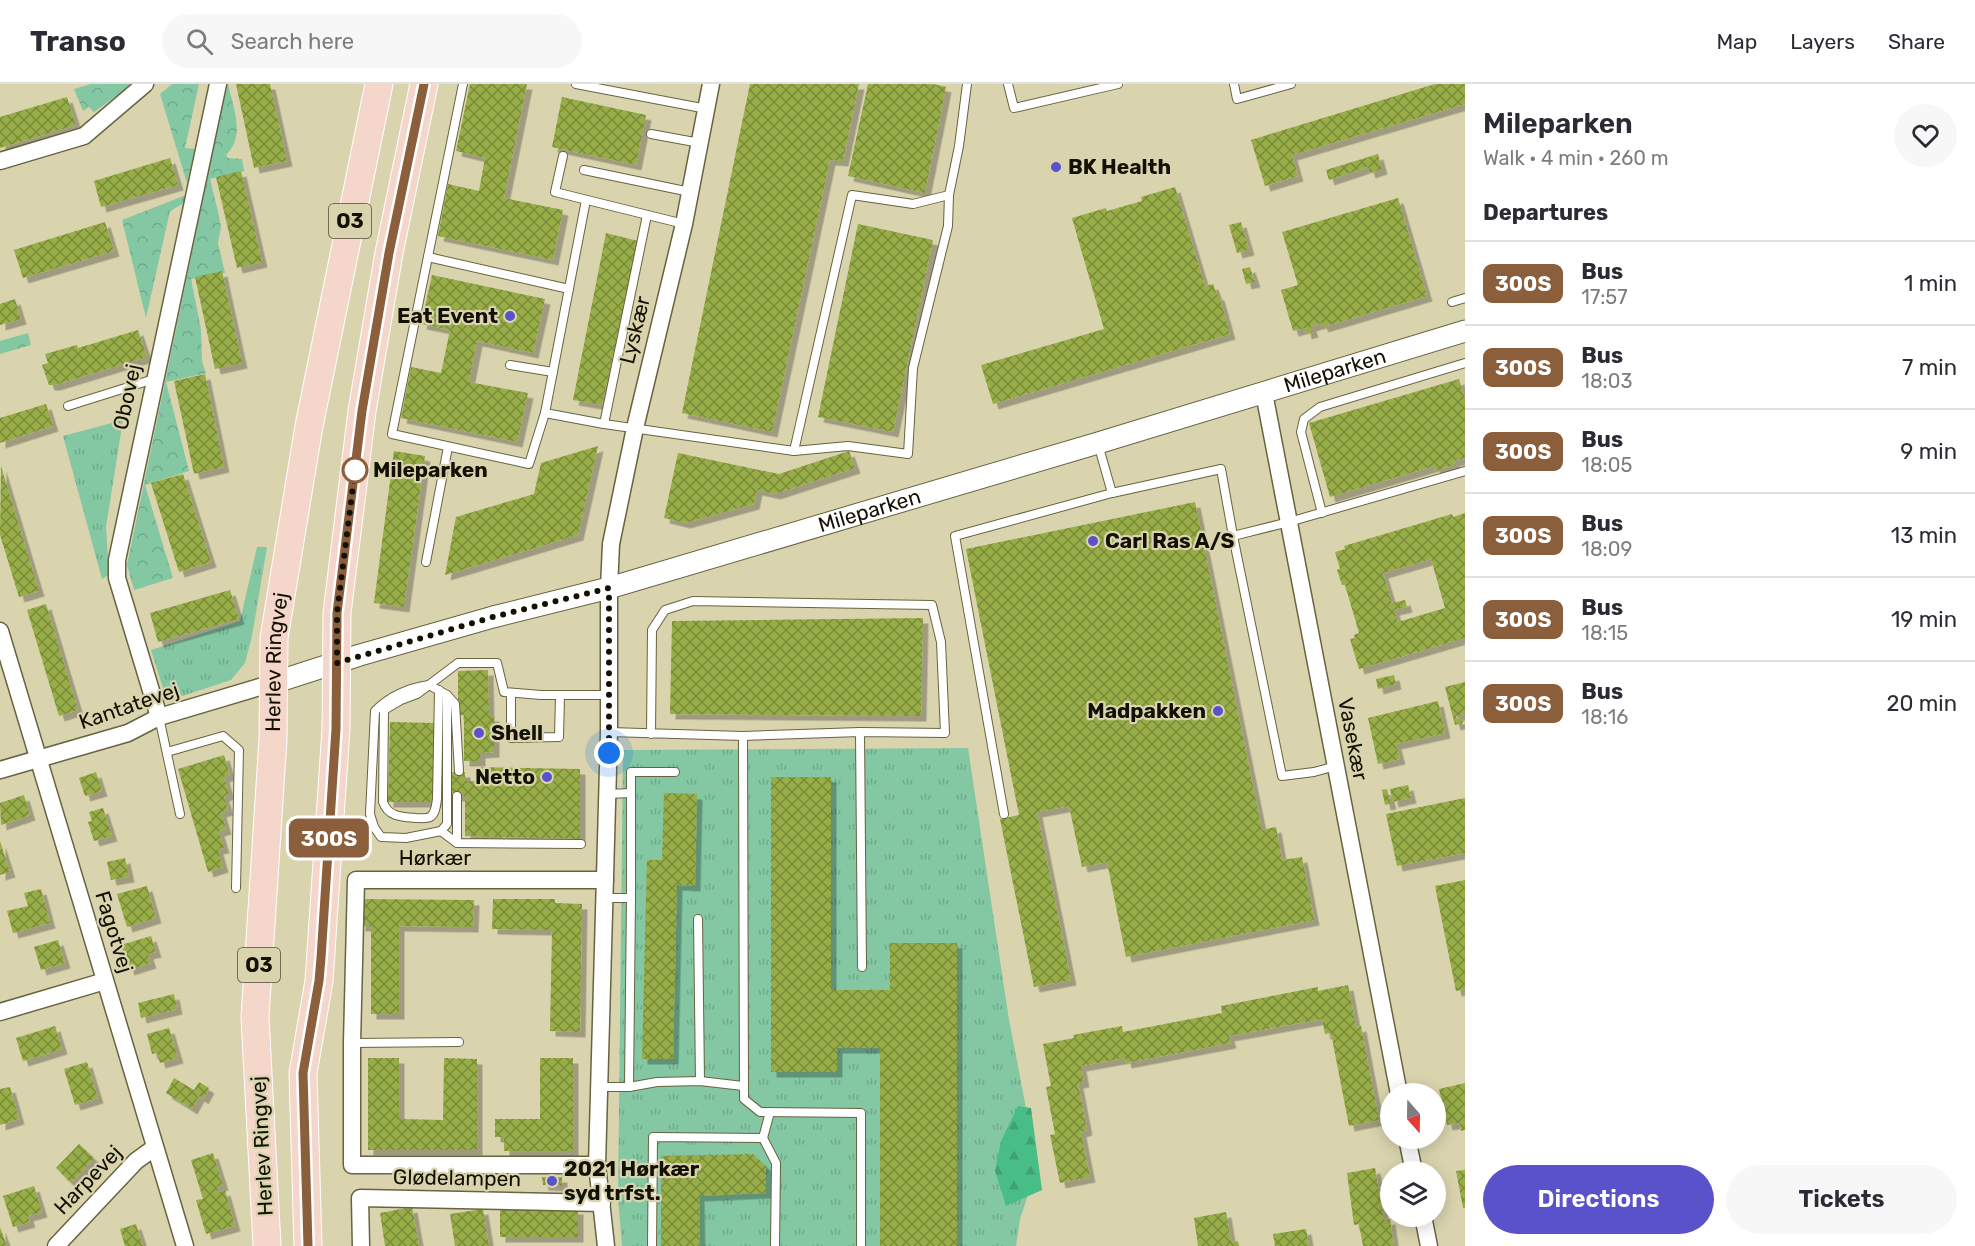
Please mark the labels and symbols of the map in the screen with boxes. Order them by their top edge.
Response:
place label: BK Health [1068,154,1171,179]
marker: BK Health [1049,160,1063,174]
road number: O3 [329,204,371,238]
street label: Lyskær [614,293,655,366]
place label: Eat Event [397,303,498,328]
marker: Eat Event [503,309,517,323]
street label: Mileparken [1281,343,1389,398]
street label: Obovej [107,362,146,432]
marker: Mileparken [342,457,368,483]
place label: Mileparken [373,457,488,482]
street label: Mileparken [815,483,924,537]
place label: Carl Ras A/S [1105,528,1234,553]
marker: Carl Ras A/S [1086,534,1100,548]
street label: Herlev Ringvej [260,590,293,732]
street label: Kantatevej [75,677,182,734]
street label: Vasekær [1333,695,1374,783]
place label: Madpakken [1087,698,1206,723]
marker: Madpakken [1211,704,1225,718]
place label: Shell [491,720,543,745]
marker: Shell [472,726,486,740]
your location [594,738,624,768]
place label: Netto [475,764,535,789]
marker: Netto [540,770,554,784]
line badge: 300S [287,818,371,858]
street label: Hørkær [399,845,471,870]
street label: Fagotvej [90,888,139,976]
road number: O3 [238,948,280,982]
street label: Herlev Ringvej [245,1076,278,1217]
north arrow [1380,1083,1446,1149]
street label: Harpevej [48,1140,127,1220]
place label: 2021 Hørkær syd trfst. [564,1156,700,1205]
street label: Glødelampen [393,1164,521,1191]
marker: 2021 Hørkær syd trfst. [545,1174,559,1188]

